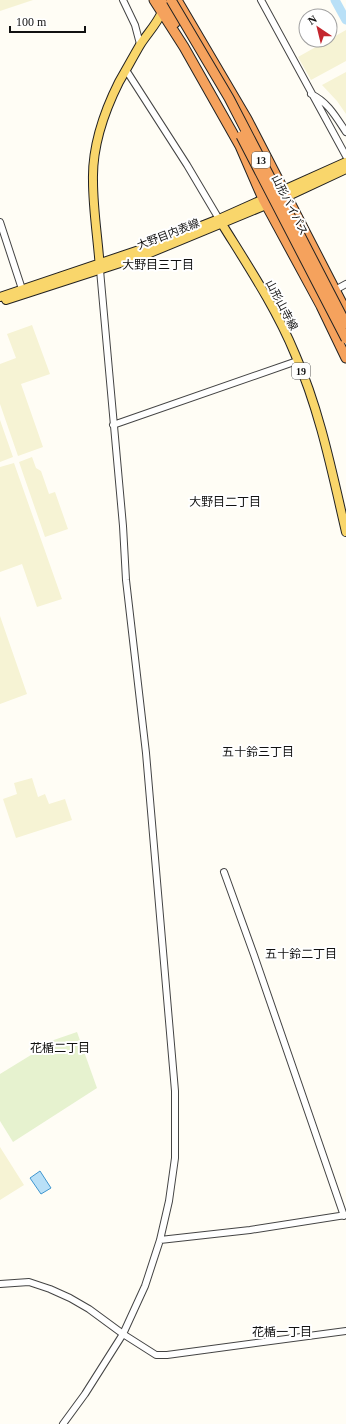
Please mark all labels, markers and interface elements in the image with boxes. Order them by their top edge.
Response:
scale bar [10,8,85,34]
north arrow [298,8,338,48]
text: N [306,13,319,27]
text: 100 m [16,15,47,29]
road number: 13 [252,152,270,168]
street label: 山形バイパス [270,173,310,237]
street label: 大野目内表線 [135,217,201,251]
district label: 大野目三丁目 [122,258,194,272]
street label: 山形山寺線 [264,278,300,332]
road number: 19 [292,363,310,379]
district label: 大野目二丁目 [189,495,261,509]
district label: 五十鈴三丁目 [222,745,294,759]
district label: 五十鈴二丁目 [265,947,337,961]
district label: 花楯二丁目 [30,1041,90,1055]
district label: 花楯一丁目 [252,1325,312,1339]

